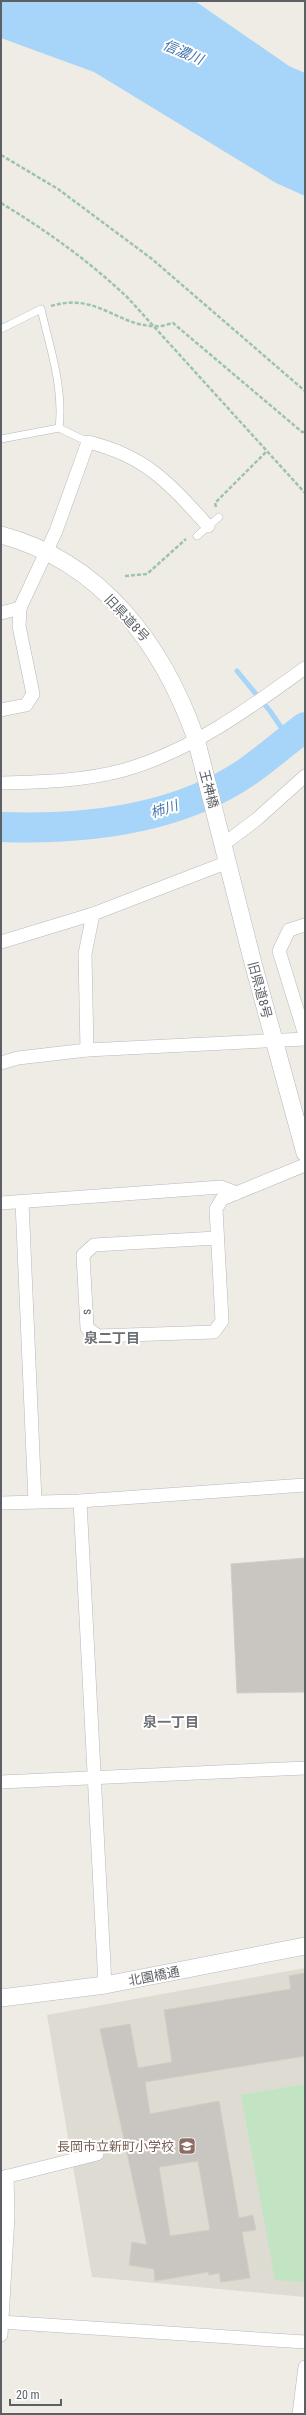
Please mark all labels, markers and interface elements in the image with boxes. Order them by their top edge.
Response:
water label: 信濃川 [161,36,207,68]
street label: 旧県道8号 [102,592,152,644]
street label: 王神橋 [197,768,221,810]
water label: 柿川 [148,796,182,821]
street label: 旧県道8号 [245,960,275,1020]
street label: s [78,1309,94,1315]
district label: 泉二丁目 [84,1330,140,1346]
district label: 泉一丁目 [143,1714,199,1730]
street label: 北園橋通 [127,1964,181,1988]
school or university icon: 長岡市立新町小学校 [177,2136,197,2156]
place label: 長岡市立新町小学校 [57,2139,174,2154]
scale bar [10,2381,61,2407]
text: 20 m [16,2388,40,2402]

